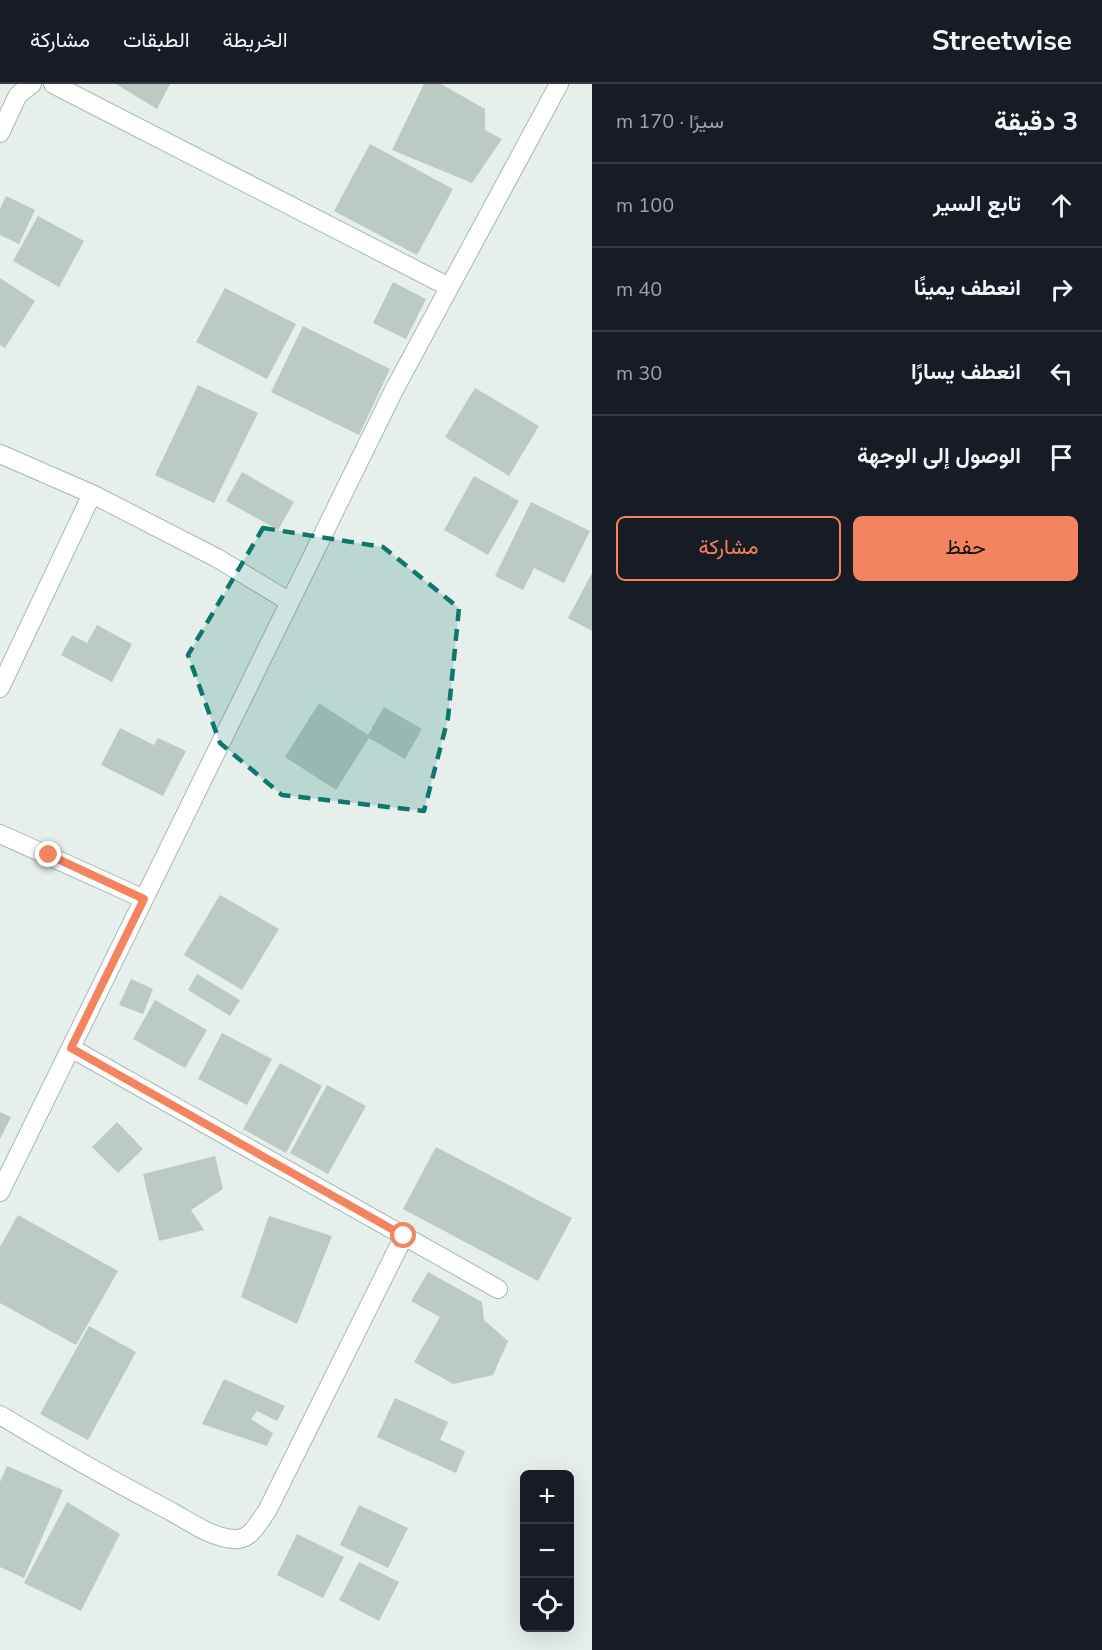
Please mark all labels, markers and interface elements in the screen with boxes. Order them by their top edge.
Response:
text: Streetwise [932,22,1072,60]
text: مشاركة [30,26,90,54]
text: الطبقات [123,26,190,54]
text: الخريطة [223,26,288,54]
text: 3 دقيقة [994,104,1078,139]
text: سيرًا · 170 m [616,108,724,135]
text: تابع السير [933,189,1021,219]
icon: ahead [1045,189,1078,222]
text: 100 m [616,192,674,219]
text: انعطف يمينًا [914,273,1021,303]
icon: right [1045,273,1078,306]
text: 40 m [616,276,662,303]
text: انعطف يسارًا [911,357,1021,387]
icon: left [1045,357,1078,390]
text: 30 m [616,360,662,387]
text: الوصول إلى الوجهة [857,441,1021,471]
icon: arrive [1045,441,1078,474]
button: مشاركة [616,516,841,581]
button: حفظ [853,516,1078,581]
route end [35,841,61,867]
route start [390,1222,416,1248]
map controls [520,1470,574,1632]
button: + [520,1470,574,1524]
button: − [520,1524,574,1578]
button: locate [520,1578,574,1632]

